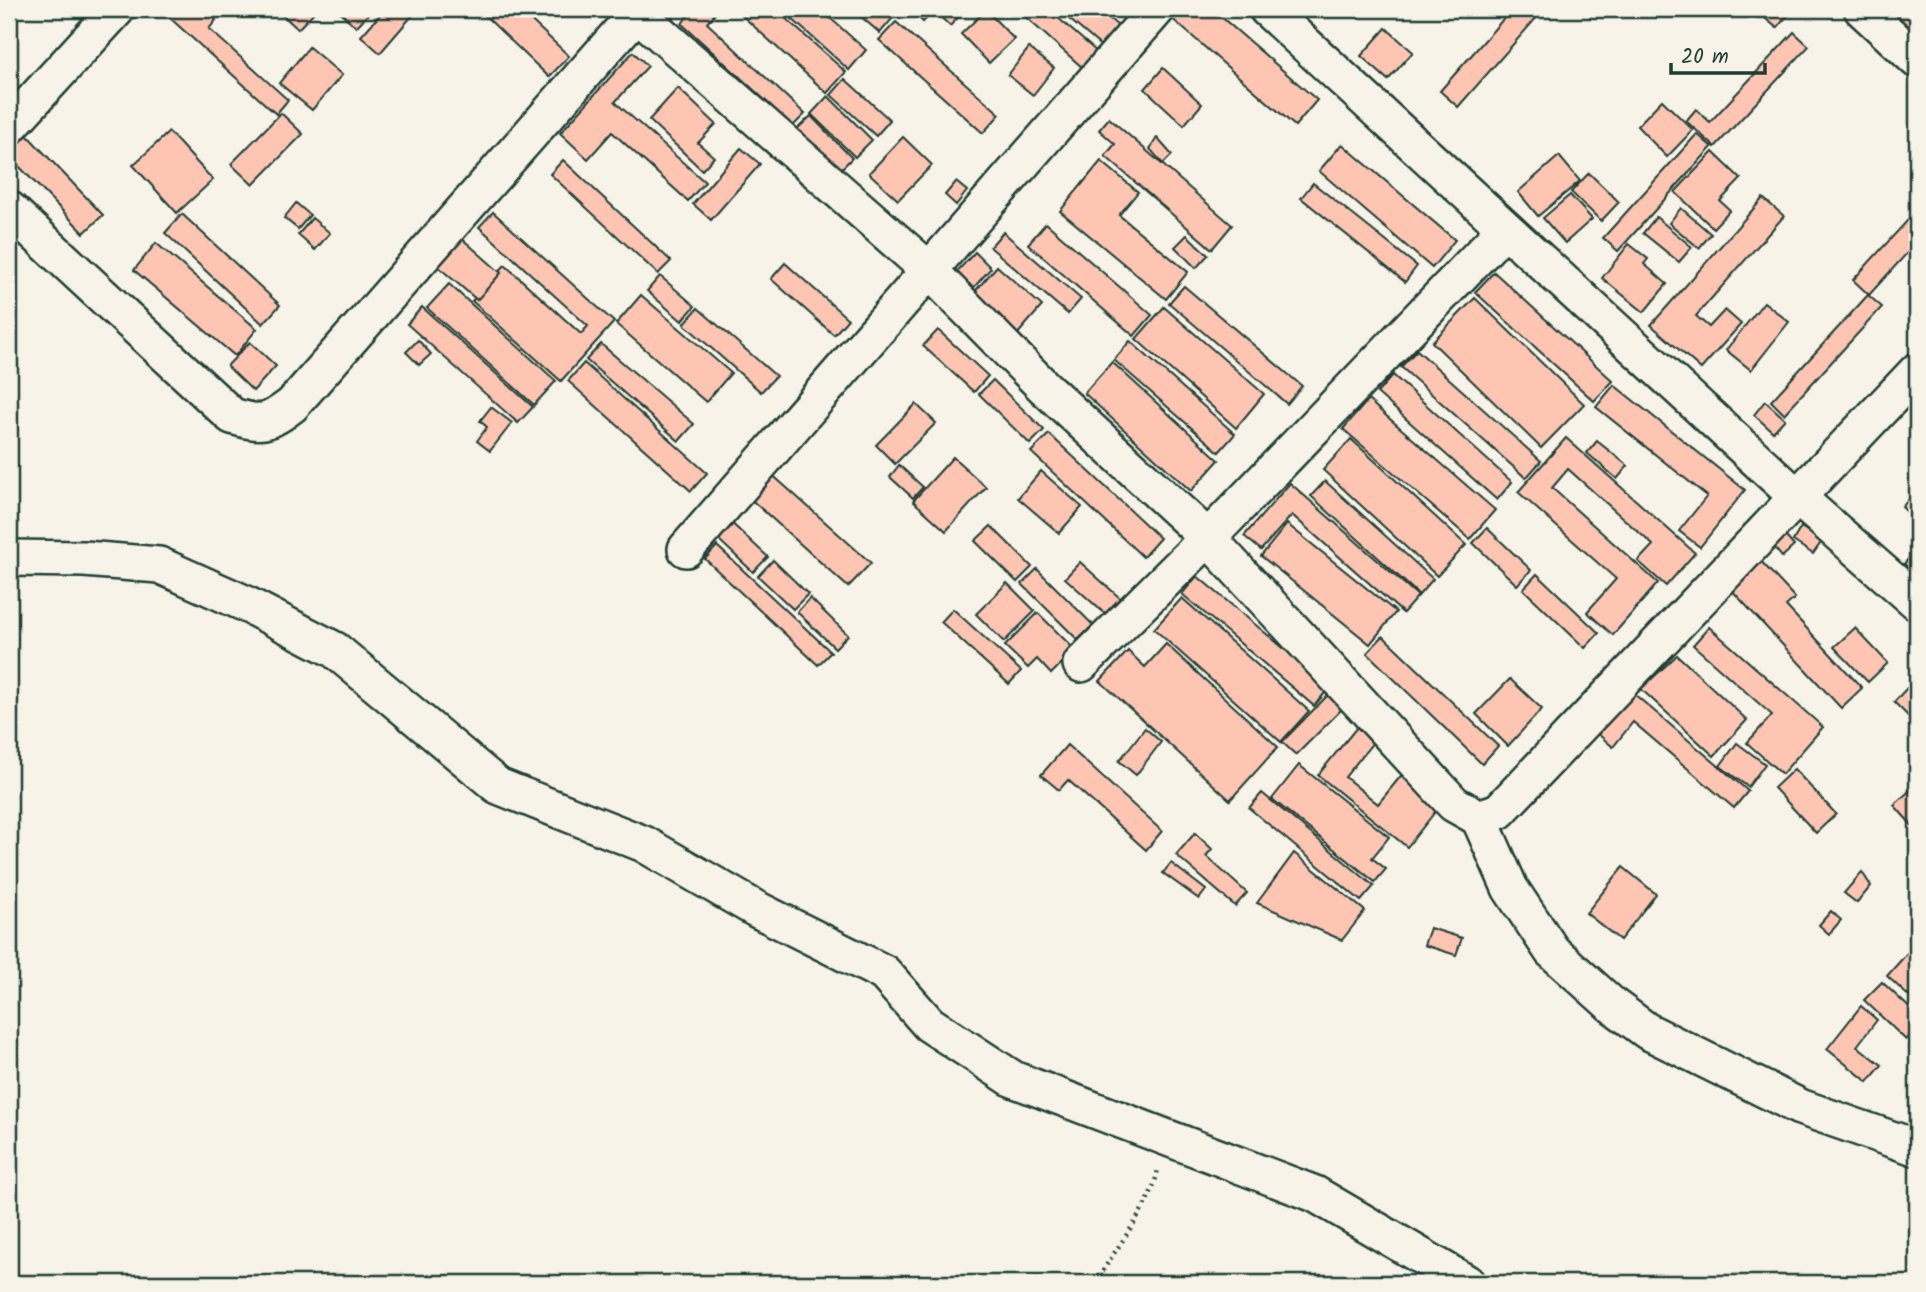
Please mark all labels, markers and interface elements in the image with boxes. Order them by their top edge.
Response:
scale bar [1671,32,1765,76]
text: 20 m [1681,41,1729,74]

